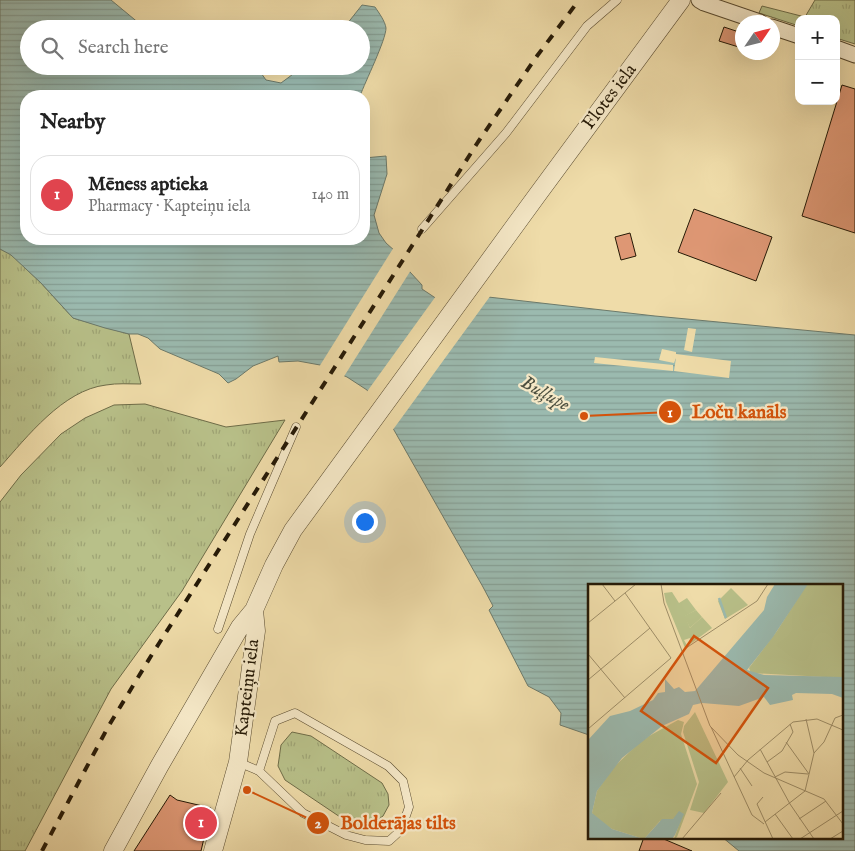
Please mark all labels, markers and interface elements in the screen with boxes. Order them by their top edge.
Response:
north arrow [735,15,780,60]
map controls [795,15,840,105]
button: + [795,15,840,60]
search box [20,20,370,75]
icon: search [38,34,66,62]
text: Search here [78,36,169,60]
street label: Flotes iela [578,59,642,134]
button: − [795,60,840,105]
text: Nearby [40,109,105,136]
text: Mēness aptieka [88,173,208,197]
text: 1 [54,185,60,205]
text: 140 m [311,185,349,205]
text: Pharmacy · Kapteiņu iela [88,197,250,217]
water label: Buļļupe [516,371,574,417]
callout: Loču kanāls [657,395,797,429]
text: Loču kanāls [692,401,787,425]
text: 1 [667,403,673,422]
your location [352,509,378,535]
inset map [588,584,842,838]
street label: Kapteiņu iela [231,638,265,738]
pin: 1 [185,804,217,842]
callout: Bolderājas tilts [305,806,466,840]
text: Bolderājas tilts [340,812,456,836]
text: 2 [314,814,322,833]

